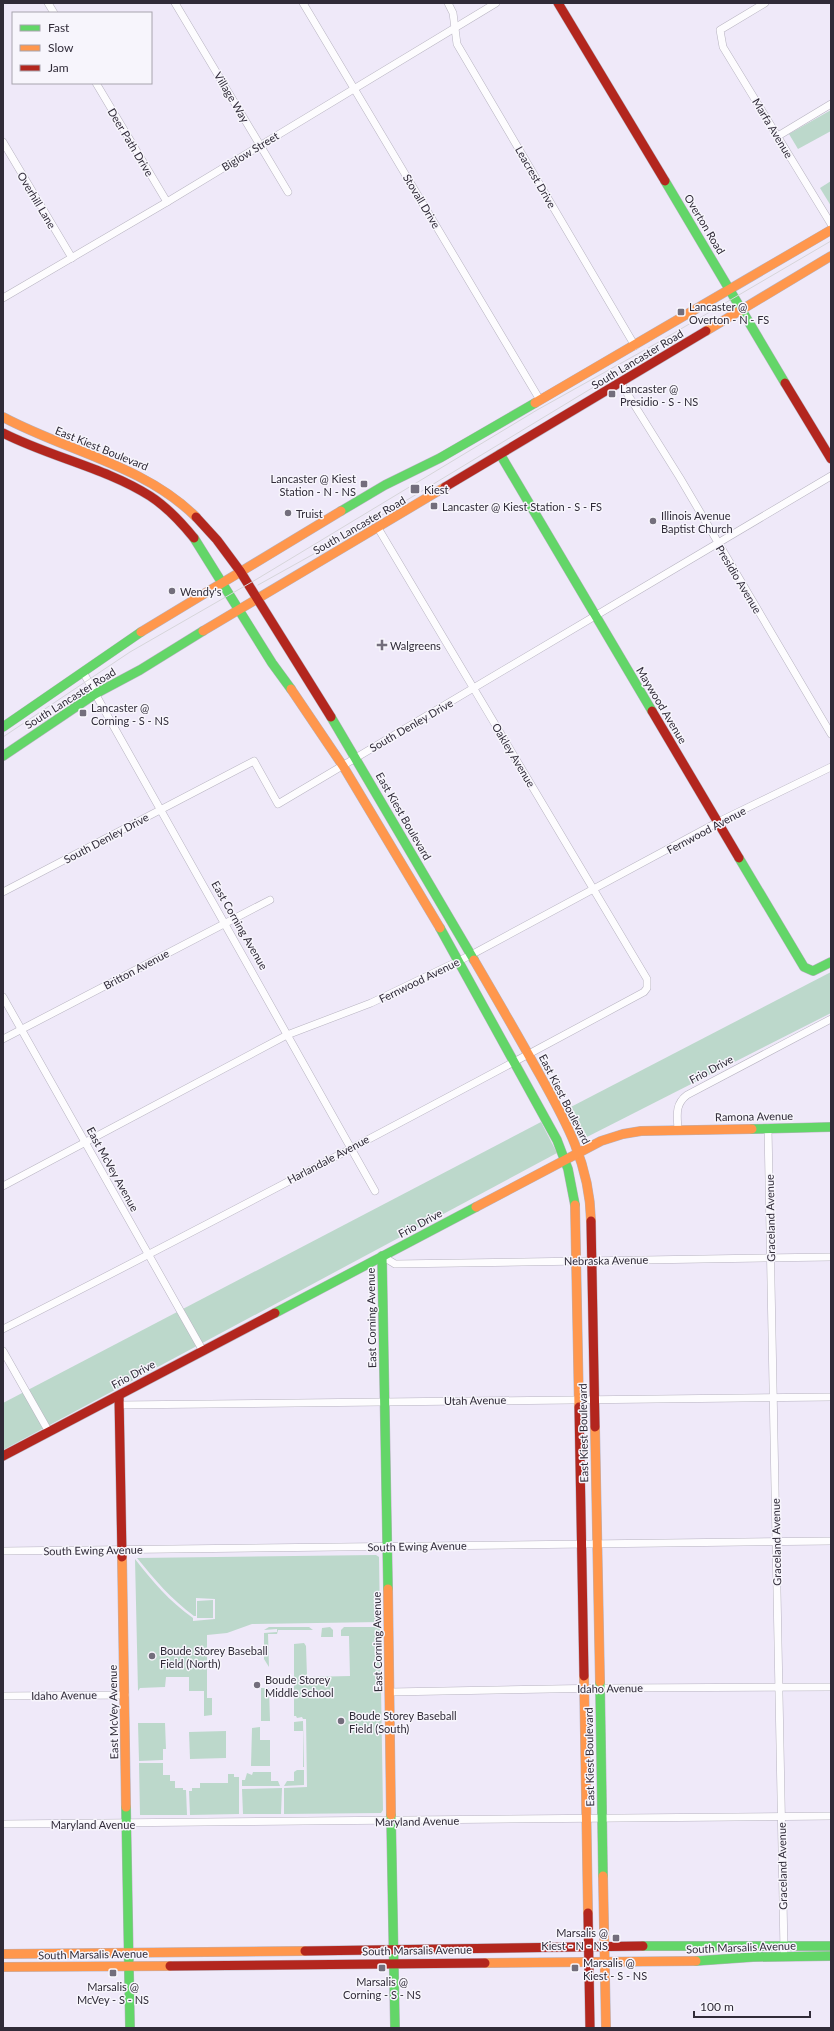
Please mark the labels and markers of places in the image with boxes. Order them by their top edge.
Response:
place label: Lancaster @ Overton - N - FS [689,300,769,326]
marker: Lancaster @ Overton - N - FS [676,307,686,317]
place label: Lancaster @ Presidio - S - NS [620,382,698,408]
marker: Lancaster @ Presidio - S - NS [607,389,617,399]
place label: Lancaster @ Kiest Station - N - NS [270,472,356,498]
marker: Lancaster @ Kiest Station - N - NS [359,479,369,489]
marker: Kiest [409,483,421,495]
place label: Kiest [424,483,448,496]
place label: Lancaster @ Kiest Station - S - FS [442,500,602,513]
marker: Lancaster @ Kiest Station - S - FS [429,501,439,511]
place label: Truist [296,507,323,520]
marker: Truist [283,508,293,518]
place label: Illinois Avenue Baptist Church [661,509,733,535]
marker: Illinois Avenue Baptist Church [648,516,658,526]
place label: Wendy's [180,585,222,598]
marker: Wendy's [167,586,177,596]
place label: Walgreens [390,639,441,652]
marker: Walgreens [377,640,387,650]
place label: Lancaster @ Corning - S - NS [91,701,169,727]
marker: Lancaster @ Corning - S - NS [78,708,88,718]
place label: Boude Storey Baseball Field (North) [160,1644,268,1670]
marker: Boude Storey Baseball Field (North) [147,1651,157,1661]
place label: Boude Storey Middle School [265,1673,334,1699]
marker: Boude Storey Middle School [252,1680,262,1690]
place label: Boude Storey Baseball Field (South) [349,1709,457,1735]
marker: Boude Storey Baseball Field (South) [336,1716,346,1726]
place label: Marsalis @ Kiest - N - NS [541,1926,608,1952]
marker: Marsalis @ Kiest - N - NS [611,1933,621,1943]
place label: Marsalis @ Kiest - S - NS [583,1956,647,1982]
marker: Marsalis @ Corning - S - NS [377,1963,387,1973]
marker: Marsalis @ Kiest - S - NS [570,1963,580,1973]
marker: Marsalis @ McVey - S - NS [108,1968,118,1978]
place label: Marsalis @ Corning - S - NS [343,1975,421,2001]
place label: Marsalis @ McVey - S - NS [77,1980,149,2006]

